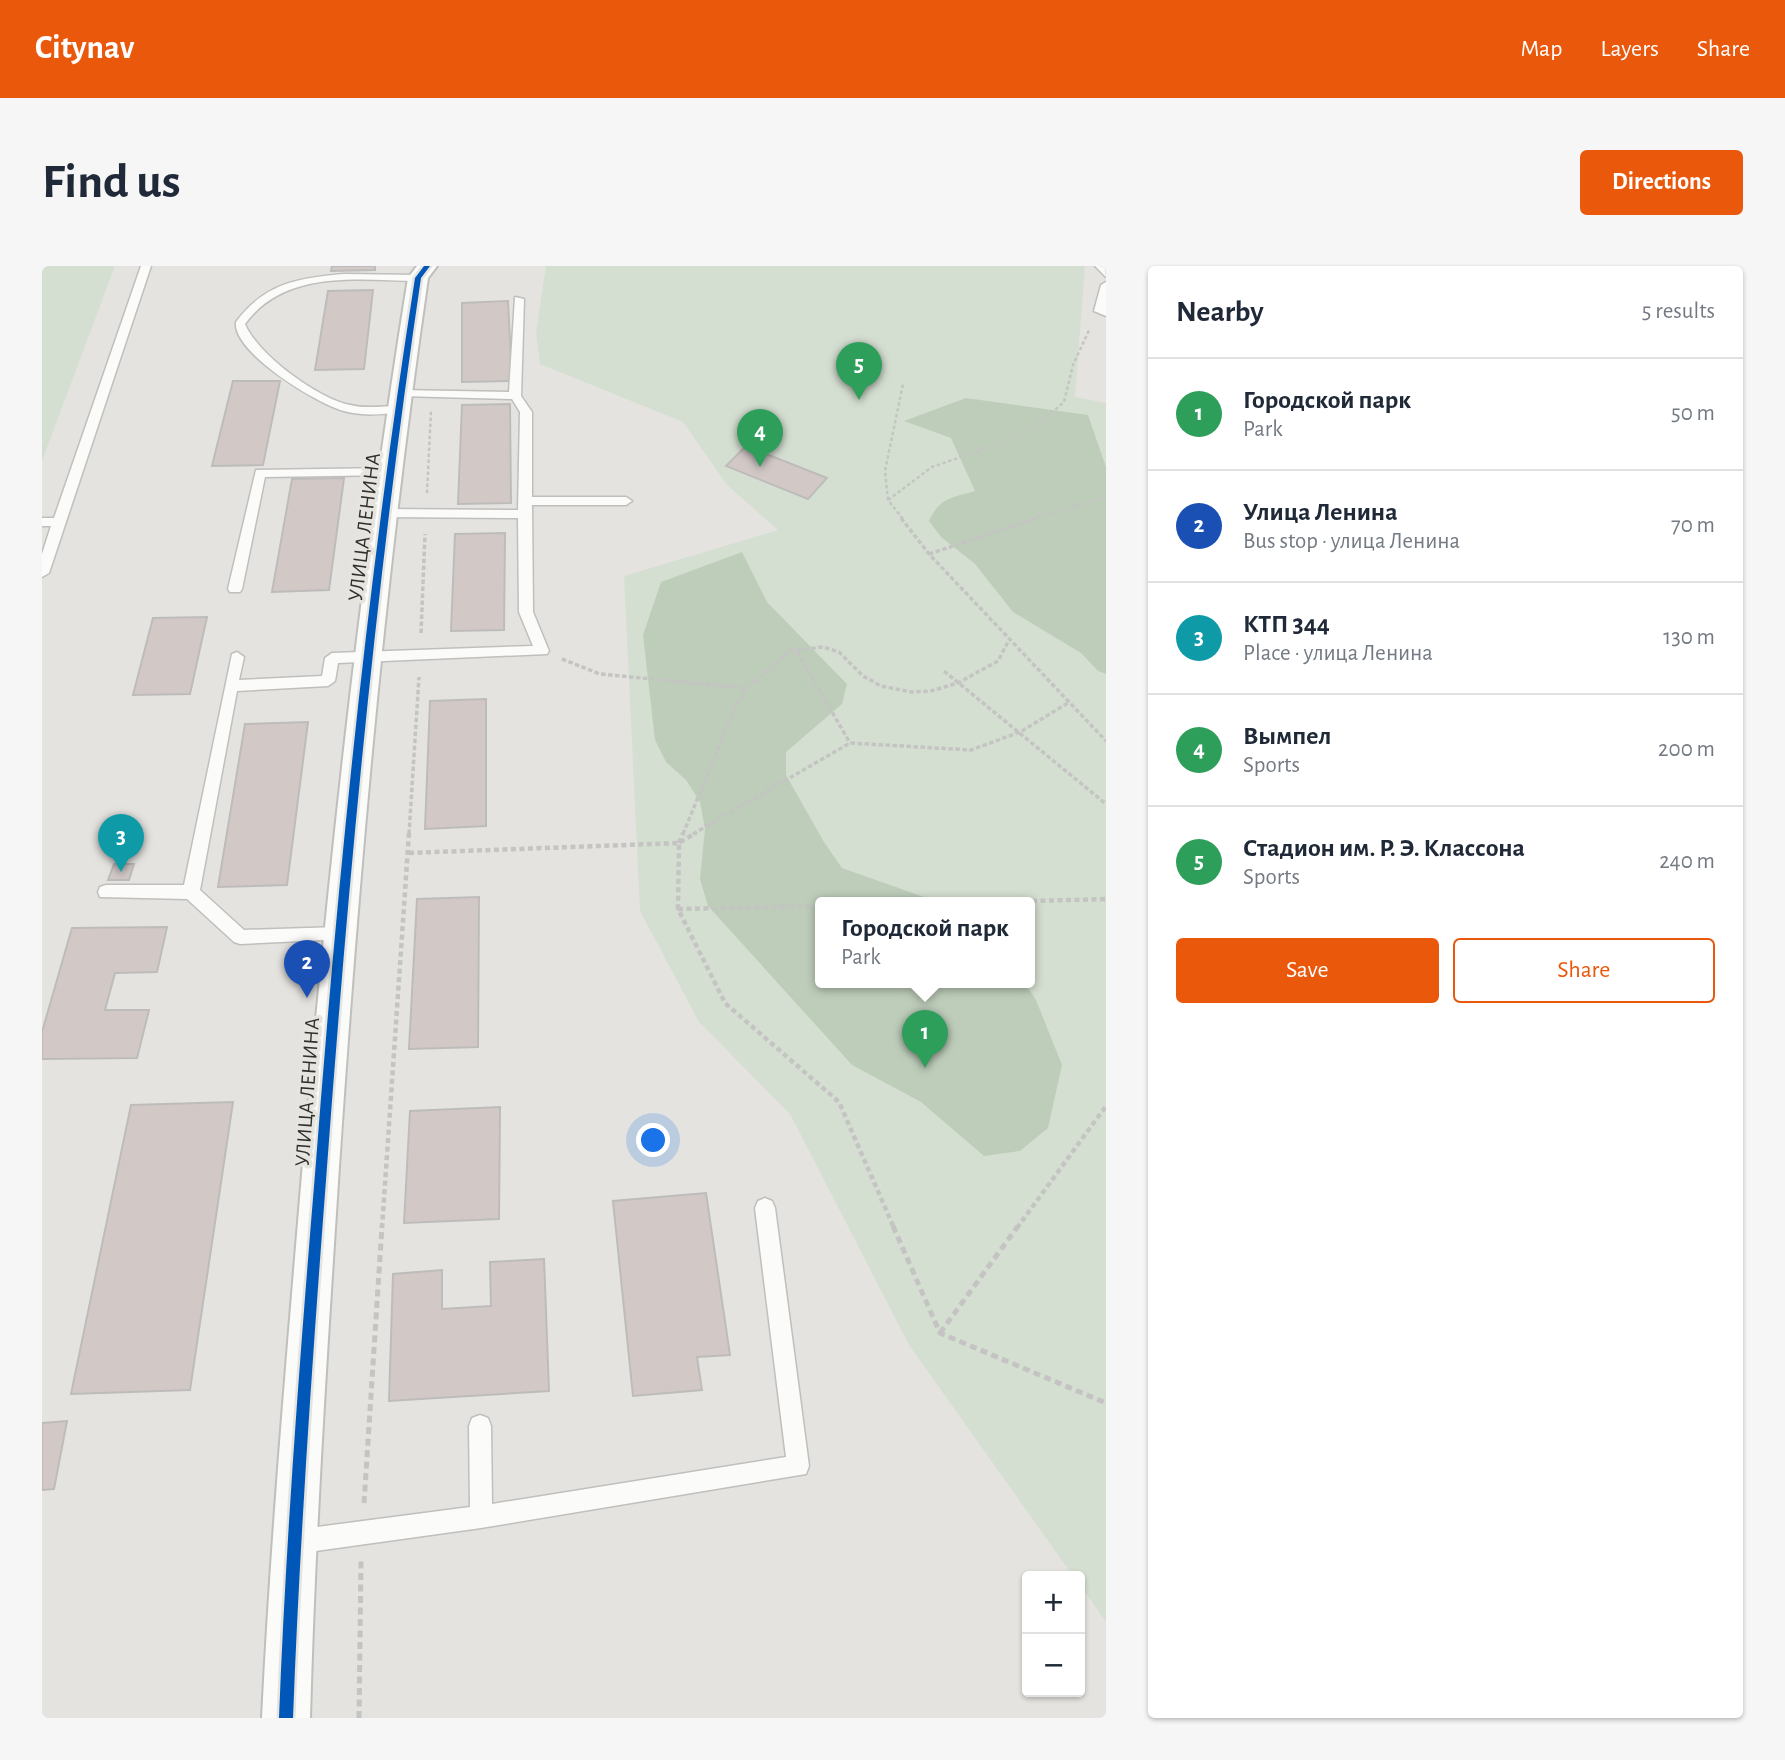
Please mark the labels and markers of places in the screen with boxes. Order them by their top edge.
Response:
pin: 5 [836,342,882,400]
pin: 4 [737,409,783,467]
pin: 3 [98,814,144,872]
pin: 2 [284,940,330,998]
pin: 1 [902,1010,948,1068]

